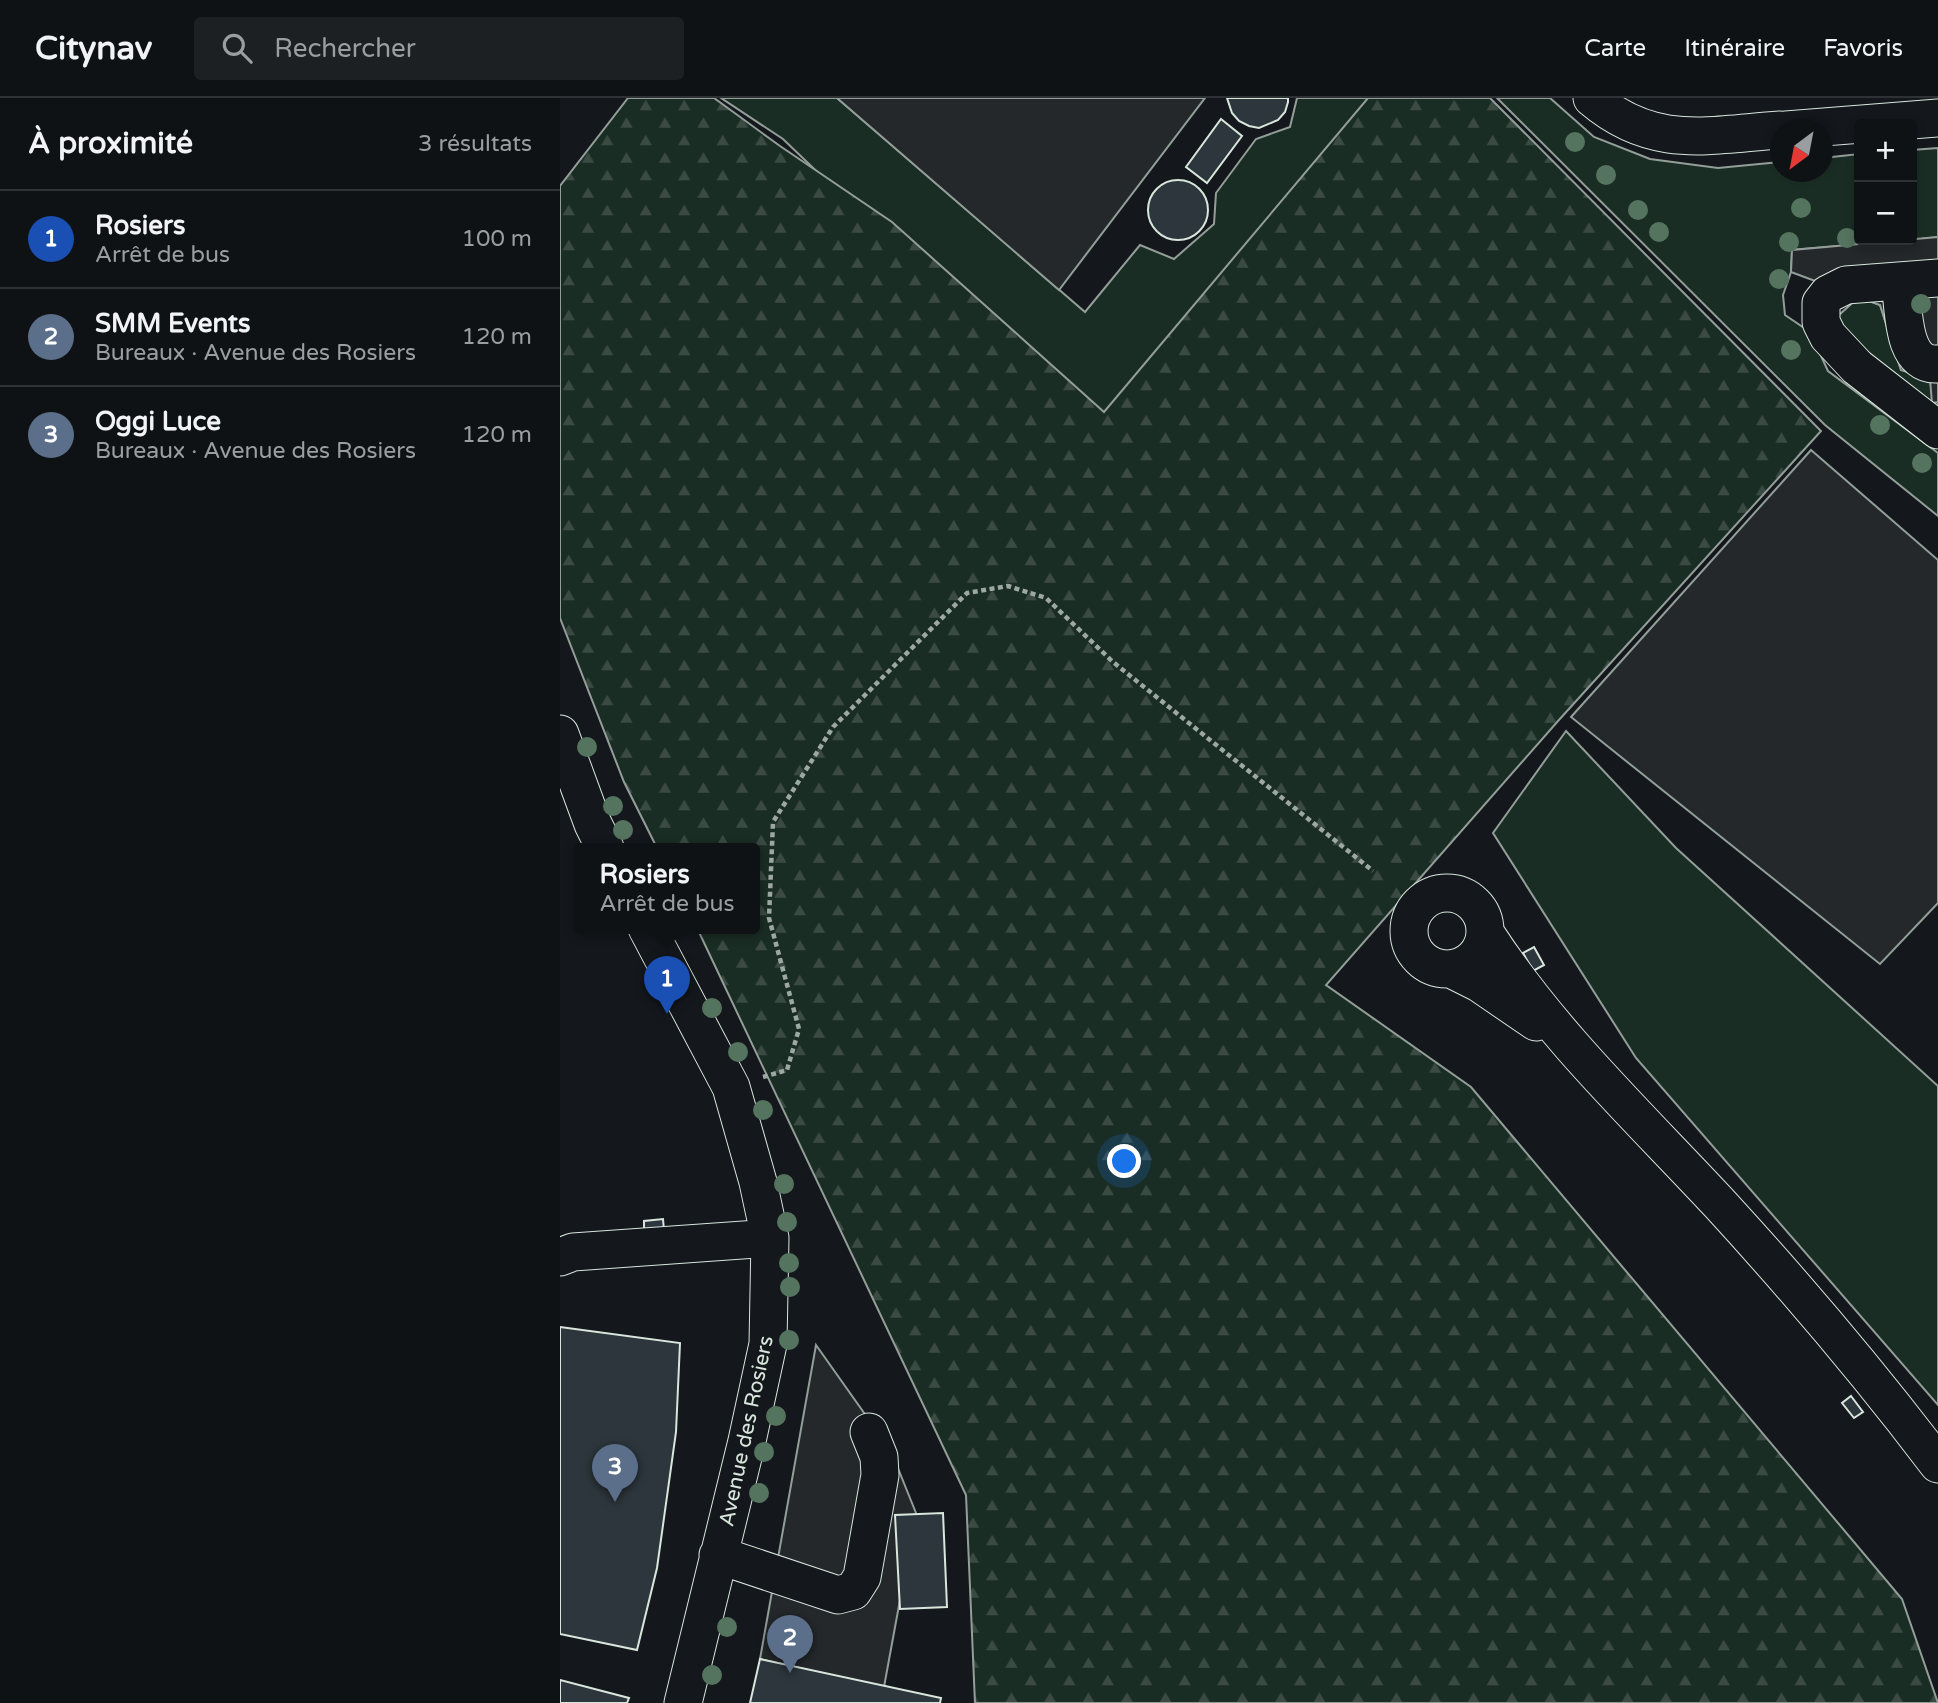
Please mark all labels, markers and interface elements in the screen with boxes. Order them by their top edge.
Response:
search box [194,17,684,80]
text: Citynav [35,29,152,68]
icon: search [218,29,256,67]
text: Rechercher [274,33,416,64]
text: Carte [1584,34,1646,63]
text: Itinéraire [1684,34,1785,63]
text: Favoris [1823,34,1903,63]
north arrow [1770,119,1833,182]
map controls [1854,119,1917,245]
button: + [1854,119,1917,182]
text: À proximité [28,125,193,162]
text: 3 résultats [418,130,532,158]
button: − [1854,182,1917,245]
text: Rosiers [95,210,185,241]
text: 1 [44,225,58,253]
text: 100 m [462,225,532,253]
text: Arrêt de bus [95,241,230,269]
text: SMM Events [95,308,250,339]
text: 2 [44,323,58,351]
text: 120 m [462,323,532,351]
text: Bureaux · Avenue des Rosiers [95,339,416,367]
text: Oggi Luce [95,406,221,437]
text: 3 [44,421,58,449]
text: 120 m [462,421,532,449]
text: Bureaux · Avenue des Rosiers [95,437,416,465]
popup [574,843,760,934]
text: Rosiers [599,859,690,890]
text: Arrêt de bus [599,890,735,918]
pin: 1 [644,956,690,1014]
your location [1107,1144,1141,1178]
street label: Avenue des Rosiers [714,1333,779,1529]
pin: 3 [592,1444,638,1502]
pin: 2 [767,1615,813,1673]

